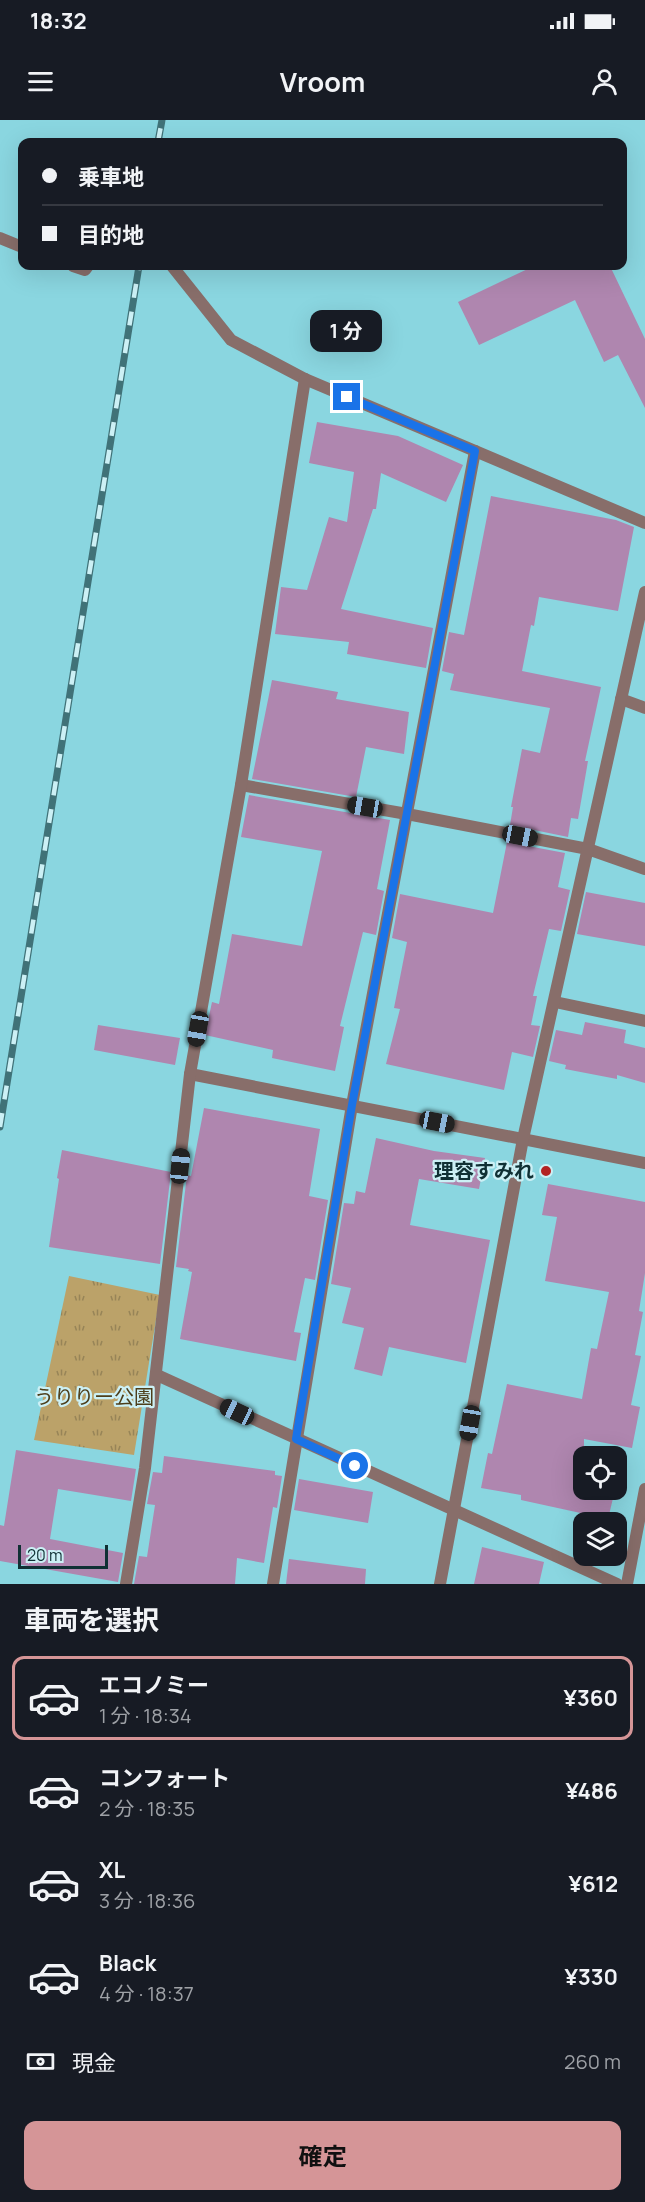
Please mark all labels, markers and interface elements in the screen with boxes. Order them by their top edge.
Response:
text: 18:32 [30,6,87,36]
text: Vroom [280,63,365,100]
icon: menu [24,65,57,98]
icon: person [588,65,621,98]
text: 乗車地 [78,162,144,192]
text: 目的地 [78,220,144,250]
callout: 1 分 [311,310,383,352]
text: 1 分 [330,317,362,344]
route end [333,383,360,410]
car [346,795,384,819]
car [501,824,539,848]
car [186,1010,210,1048]
car [418,1110,456,1134]
car [169,1147,191,1185]
place label: 理容すみれ [434,1157,534,1184]
marker: 理容すみれ [539,1164,553,1178]
park label: うりりー公園 [34,1383,154,1410]
car [217,1396,257,1428]
car [458,1404,482,1442]
map controls [573,1446,627,1566]
button: locate [573,1446,627,1500]
route start [341,1452,368,1479]
button: layers [573,1512,627,1566]
scale bar [18,1542,108,1570]
text: 20 m [27,1544,63,1566]
text: 車両を選択 [24,1601,159,1638]
text: エコノミー [99,1670,209,1700]
icon: car [27,1671,81,1725]
text: ¥360 [564,1683,618,1713]
text: 1 分 · 18:34 [99,1702,192,1729]
text: コンフォート [99,1763,230,1793]
icon: car [27,1764,81,1818]
text: ¥486 [566,1776,618,1806]
text: 2 分 · 18:35 [99,1795,195,1822]
text: XL [99,1855,125,1885]
icon: car [27,1857,81,1911]
text: ¥612 [568,1869,618,1899]
text: 3 分 · 18:36 [99,1887,195,1914]
text: Black [99,1948,156,1978]
icon: car [27,1950,81,2004]
text: ¥330 [564,1962,618,1992]
text: 4 分 · 18:37 [99,1980,194,2007]
icon: cash [24,2045,57,2078]
text: 現金 [72,2048,116,2078]
text: 260 m [564,2048,621,2075]
button: 確定 [24,2121,621,2190]

